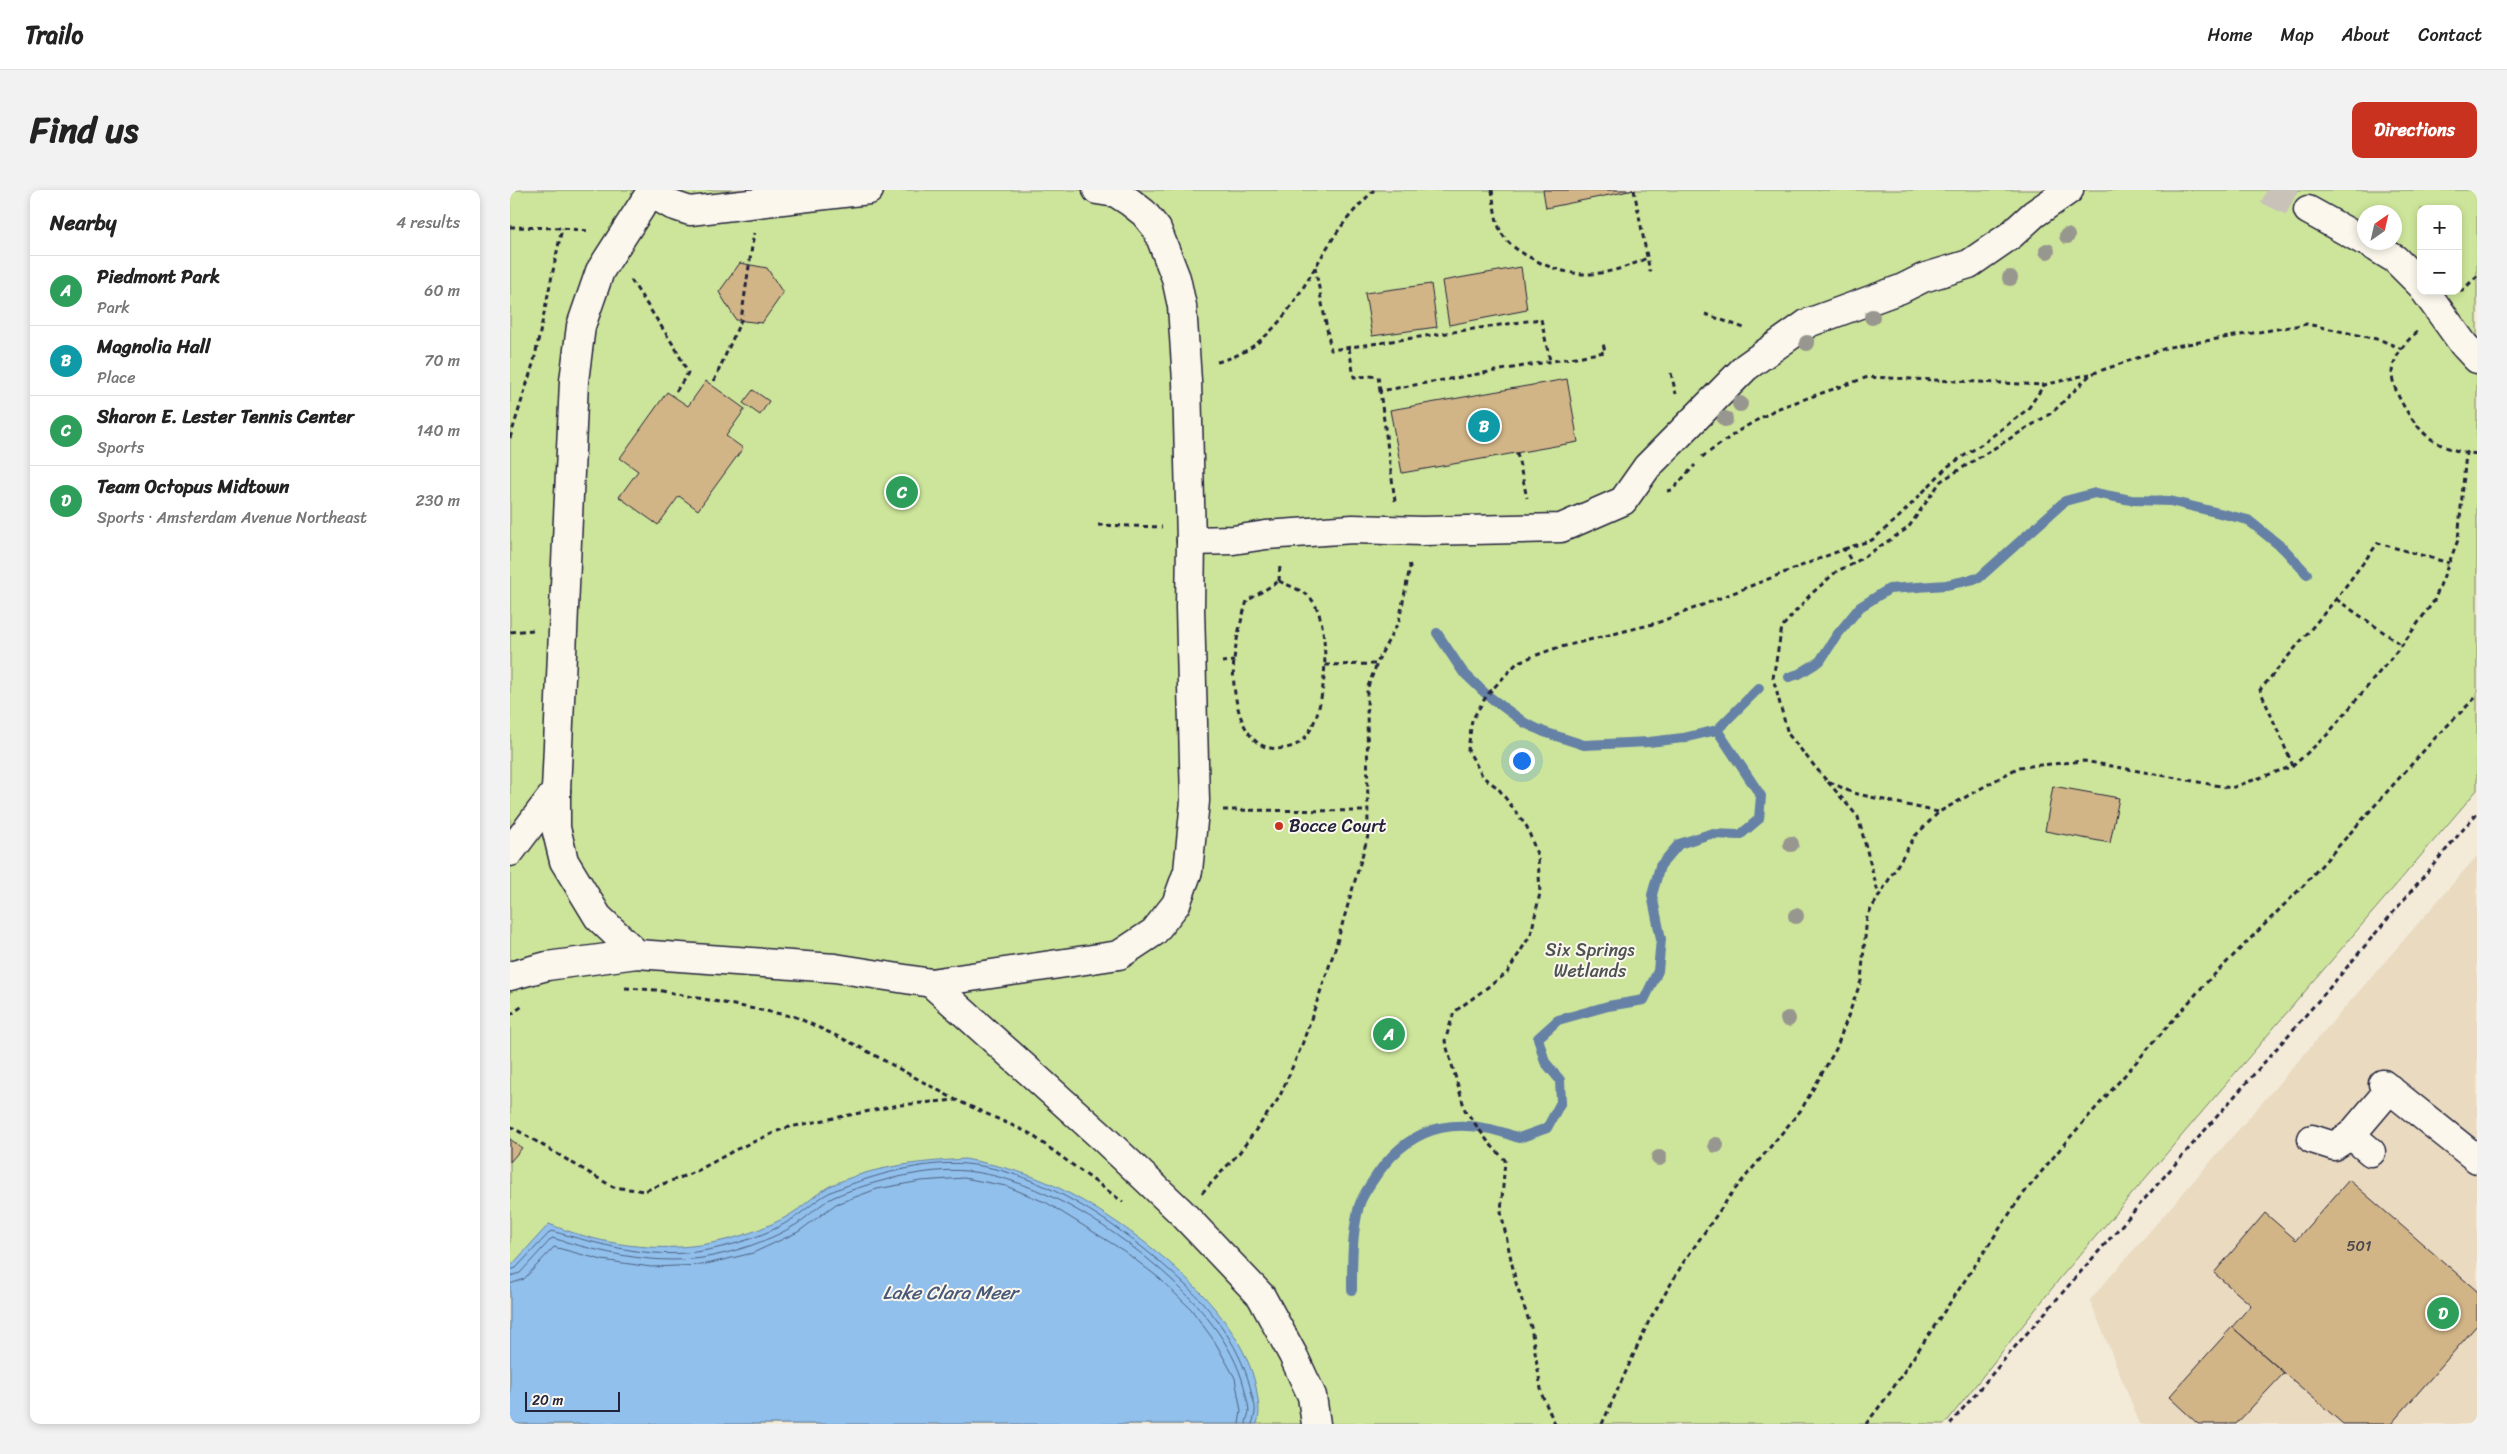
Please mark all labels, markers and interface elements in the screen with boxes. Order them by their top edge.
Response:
text: Trailo [25,14,83,56]
text: Home [2208,19,2253,51]
text: Map [2281,19,2314,51]
text: About [2342,19,2390,51]
text: Contact [2418,19,2482,51]
text: Find us [30,99,138,161]
button: Directions [2352,102,2477,158]
text: Nearby [50,204,116,242]
north arrow [2357,205,2402,250]
map controls [2417,205,2462,295]
button: + [2417,205,2462,250]
text: 4 results [396,208,460,237]
button: − [2417,250,2462,295]
text: Piedmont Park [97,260,220,293]
text: A [61,276,71,305]
text: 60 m [424,276,460,305]
text: Park [97,293,130,322]
text: Magnolia Hall [97,330,211,363]
text: B [61,346,71,375]
text: 70 m [424,346,460,375]
text: Place [97,363,136,392]
text: Sharon E. Lester Tennis Center [97,400,354,433]
pin: B [1468,407,1500,445]
text: C [61,416,71,445]
text: 140 m [417,416,460,445]
text: Sports [97,433,144,462]
text: Team Octopus Midtown [97,470,289,503]
pin: C [886,473,918,511]
text: D [61,486,71,515]
text: 230 m [415,486,460,515]
text: Sports · Amsterdam Avenue Northeast [97,503,367,532]
your location [1509,748,1535,774]
place label: Bocce Court [1289,810,1387,842]
marker: Bocce Court [1273,820,1285,832]
park label: Six Springs Wetlands [1545,934,1635,987]
pin: A [1373,1015,1405,1053]
house number: 501 [2346,1233,2372,1259]
water label: Lake Clara Meer [883,1276,1020,1309]
pin: D [2427,1294,2459,1332]
text: 20 m [532,1388,563,1413]
scale bar [525,1389,620,1412]

